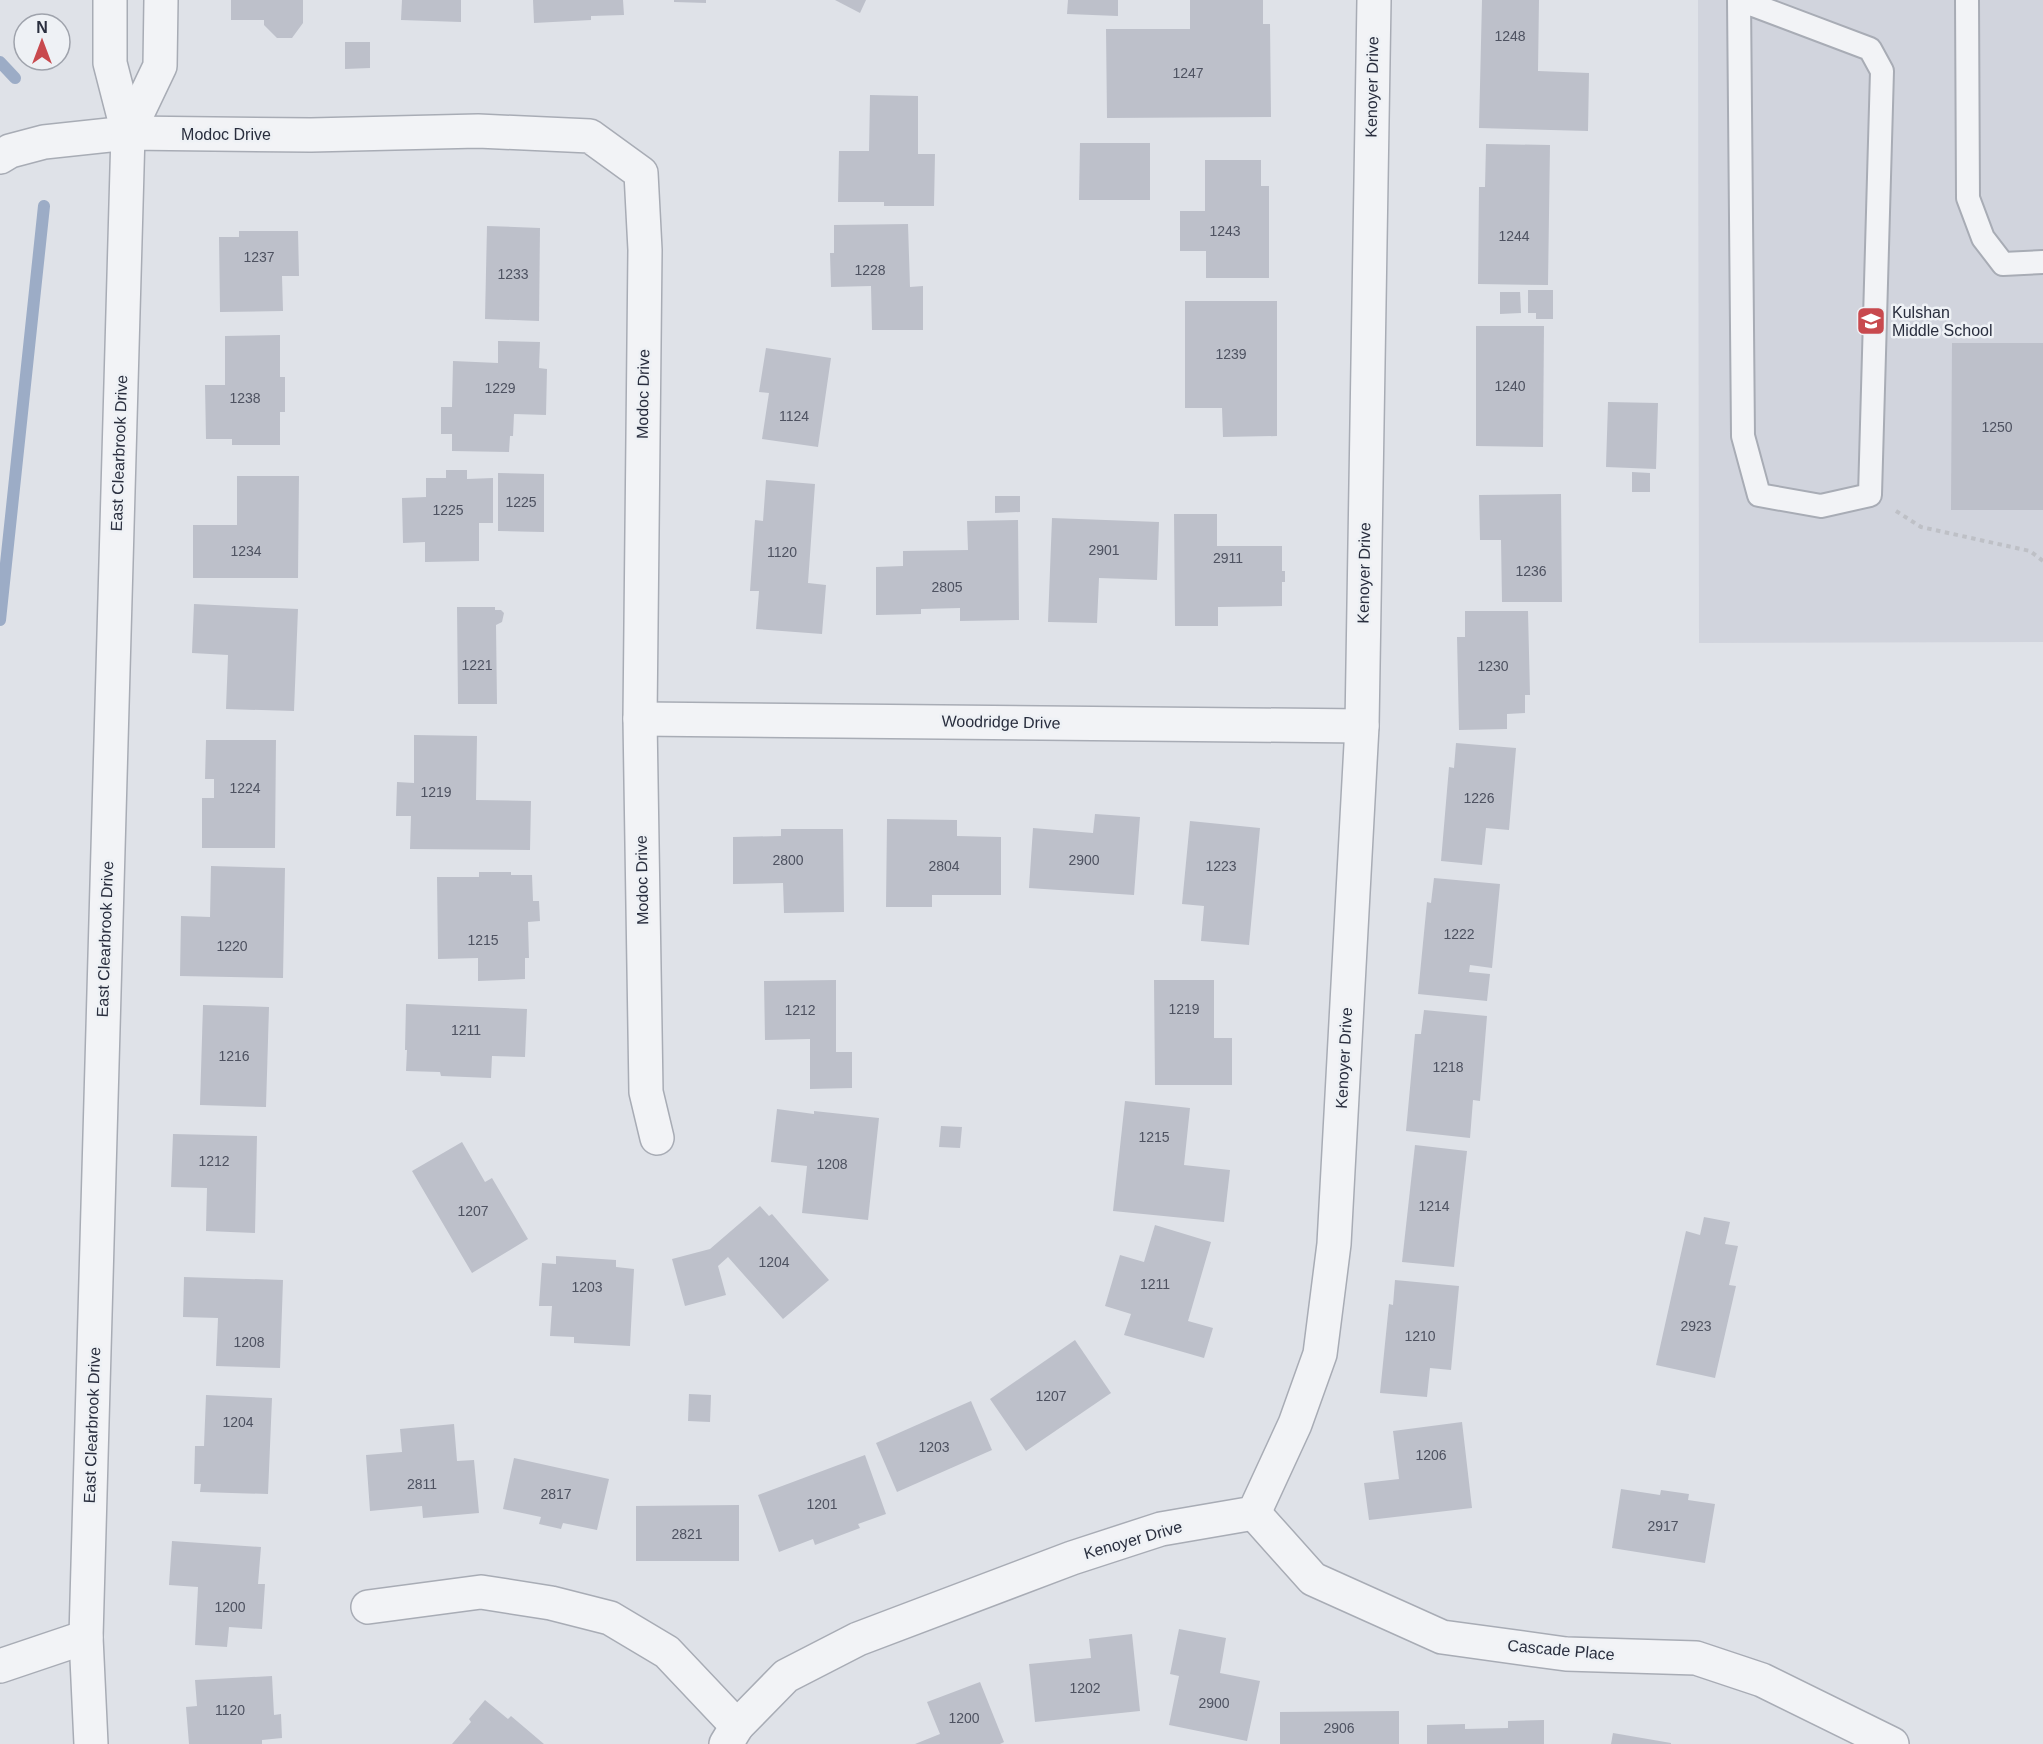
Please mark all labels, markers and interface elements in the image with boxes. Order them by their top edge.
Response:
north arrow [12,12,72,72]
text: N [36,19,48,36]
house number: 1248 [1494,28,1526,44]
street label: Kenoyer Drive [1363,36,1381,138]
house number: 1247 [1172,65,1204,81]
street label: Modoc Drive [181,126,271,143]
house number: 1243 [1209,223,1241,239]
house number: 1244 [1498,228,1530,244]
house number: 1237 [243,249,275,265]
house number: 1228 [854,262,886,278]
house number: 1233 [497,266,529,282]
place label: Kulshan Middle School [1892,304,1993,339]
school or university icon: Kulshan Middle School [1855,305,1887,337]
house number: 1239 [1215,346,1247,362]
street label: Modoc Drive [634,349,652,439]
street label: East Clearbrook Drive [108,374,130,531]
house number: 1240 [1494,378,1526,394]
house number: 1229 [484,380,516,396]
house number: 1238 [229,390,261,406]
house number: 1124 [779,408,809,424]
house number: 1250 [1981,419,2013,435]
house number: 1225 [505,494,537,510]
house number: 1225 [432,502,464,518]
street label: Kenoyer Drive [1355,522,1373,624]
house number: 2901 [1088,542,1120,558]
house number: 1234 [230,543,262,559]
house number: 1120 [767,544,797,560]
house number: 2911 [1213,550,1243,566]
house number: 1236 [1515,563,1547,579]
house number: 2805 [931,579,963,595]
house number: 1221 [461,657,493,673]
house number: 1230 [1477,658,1509,674]
street label: Woodridge Drive [941,712,1061,732]
house number: 1224 [229,780,261,796]
house number: 1219 [420,784,452,800]
house number: 1226 [1463,790,1495,806]
street label: Modoc Drive [633,835,651,925]
house number: 2800 [772,852,804,868]
house number: 2900 [1068,852,1100,868]
house number: 2804 [928,858,960,874]
house number: 1223 [1205,858,1237,874]
street label: East Clearbrook Drive [94,860,116,1017]
house number: 1222 [1443,926,1475,942]
house number: 1215 [467,932,499,948]
house number: 1220 [216,938,248,954]
house number: 1219 [1168,1001,1200,1017]
house number: 1212 [784,1002,816,1018]
street label: Kenoyer Drive [1333,1007,1355,1109]
house number: 1211 [451,1022,481,1038]
house number: 1216 [218,1048,250,1064]
house number: 1218 [1432,1059,1464,1075]
house number: 1215 [1138,1129,1170,1145]
house number: 1212 [198,1153,230,1169]
house number: 1208 [816,1156,848,1172]
house number: 1214 [1418,1198,1450,1214]
house number: 1207 [457,1203,489,1219]
house number: 1204 [758,1254,790,1270]
house number: 1211 [1140,1276,1170,1292]
house number: 1203 [571,1279,603,1295]
house number: 2923 [1680,1318,1712,1334]
house number: 1210 [1404,1328,1436,1344]
house number: 1208 [233,1334,265,1350]
street label: East Clearbrook Drive [81,1346,103,1503]
house number: 1207 [1035,1388,1067,1404]
house number: 1204 [222,1414,254,1430]
house number: 1203 [918,1439,950,1455]
house number: 1206 [1415,1447,1447,1463]
house number: 2811 [407,1476,437,1492]
house number: 2817 [540,1486,572,1502]
house number: 1201 [806,1496,838,1512]
street label: Kenoyer Drive [1082,1518,1184,1562]
house number: 2917 [1647,1518,1679,1534]
house number: 2821 [671,1526,703,1542]
house number: 1200 [214,1599,246,1615]
street label: Cascade Place [1507,1637,1615,1663]
house number: 1202 [1069,1680,1101,1696]
house number: 2900 [1198,1695,1230,1711]
house number: 1120 [215,1702,245,1718]
house number: 1200 [948,1710,980,1726]
house number: 2906 [1323,1720,1355,1736]

